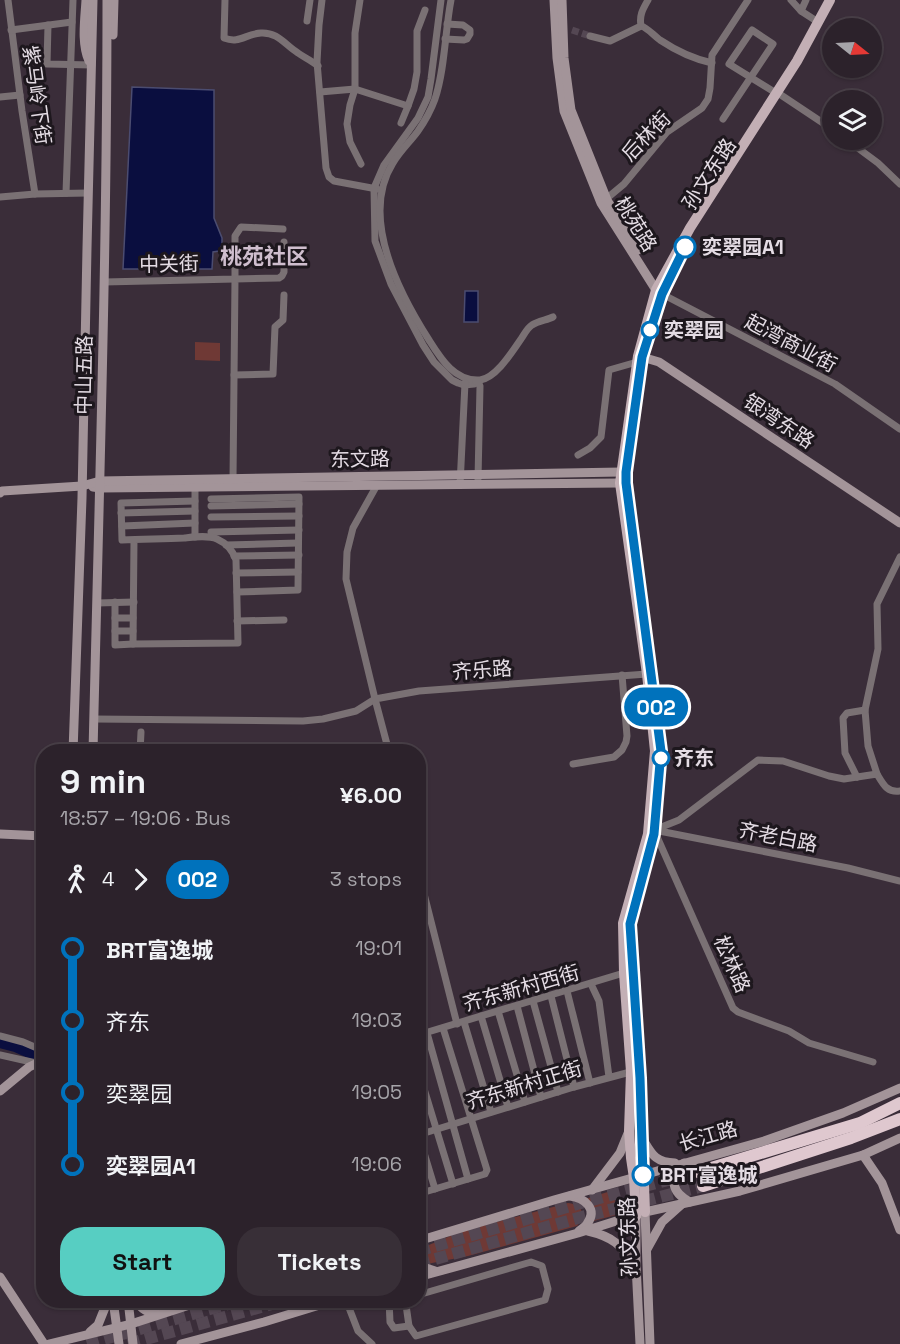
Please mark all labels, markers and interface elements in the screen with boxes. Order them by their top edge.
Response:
north arrow [822,18,882,78]
map controls [822,18,882,150]
street label: 紫马岭下街 [17,44,57,146]
button: layers [822,90,882,150]
street label: 后林街 [616,105,676,167]
street label: 孙文东路 [676,133,742,215]
street label: 桃苑路 [609,192,663,256]
place label: 奕翠园A1 [702,234,784,260]
marker: 奕翠园A1 [674,236,696,258]
district label: 桃苑社区 [220,242,308,270]
street label: 中关街 [139,250,199,278]
street label: 起湾商业街 [741,308,841,378]
place label: 奕翠园 [664,317,724,343]
marker: 奕翠园 [641,321,659,339]
street label: 中山五路 [70,335,98,415]
street label: 银湾东路 [739,388,819,454]
street label: 东文路 [330,445,390,473]
street label: 齐乐路 [451,655,513,685]
line badge: 002 [622,688,690,726]
text: 002 [636,694,676,721]
place label: 齐东 [674,745,714,771]
marker: 齐东 [652,749,670,767]
text: 9 min [60,761,146,803]
text: ¥6.00 [340,781,402,809]
text: 18:57 – 19:06 · Bus [60,805,231,831]
street label: 齐老白路 [736,817,820,857]
icon: walk [60,863,93,896]
icon: forward [124,863,157,896]
text: 4 [102,866,115,892]
text: 002 [178,866,217,893]
text: 3 stops [330,866,402,892]
street label: 松林路 [708,931,756,997]
text: 19:01 [355,935,402,961]
text: BRT富逸城 [106,936,213,964]
street label: 齐东新村西街 [460,959,582,1017]
text: 19:03 [351,1007,402,1033]
text: 齐东 [106,1008,150,1036]
street label: 齐东新村正街 [463,1055,585,1115]
text: 19:05 [352,1079,402,1105]
text: 奕翠园 [106,1080,172,1108]
street label: 长江路 [676,1115,740,1157]
text: 19:06 [351,1151,402,1177]
text: 奕翠园A1 [106,1152,196,1180]
place label: BRT富逸城 [660,1162,757,1188]
marker: BRT富逸城 [632,1164,654,1186]
street label: 孙文东路 [614,1197,642,1277]
button: Start [60,1227,225,1296]
button: Tickets [237,1227,402,1296]

